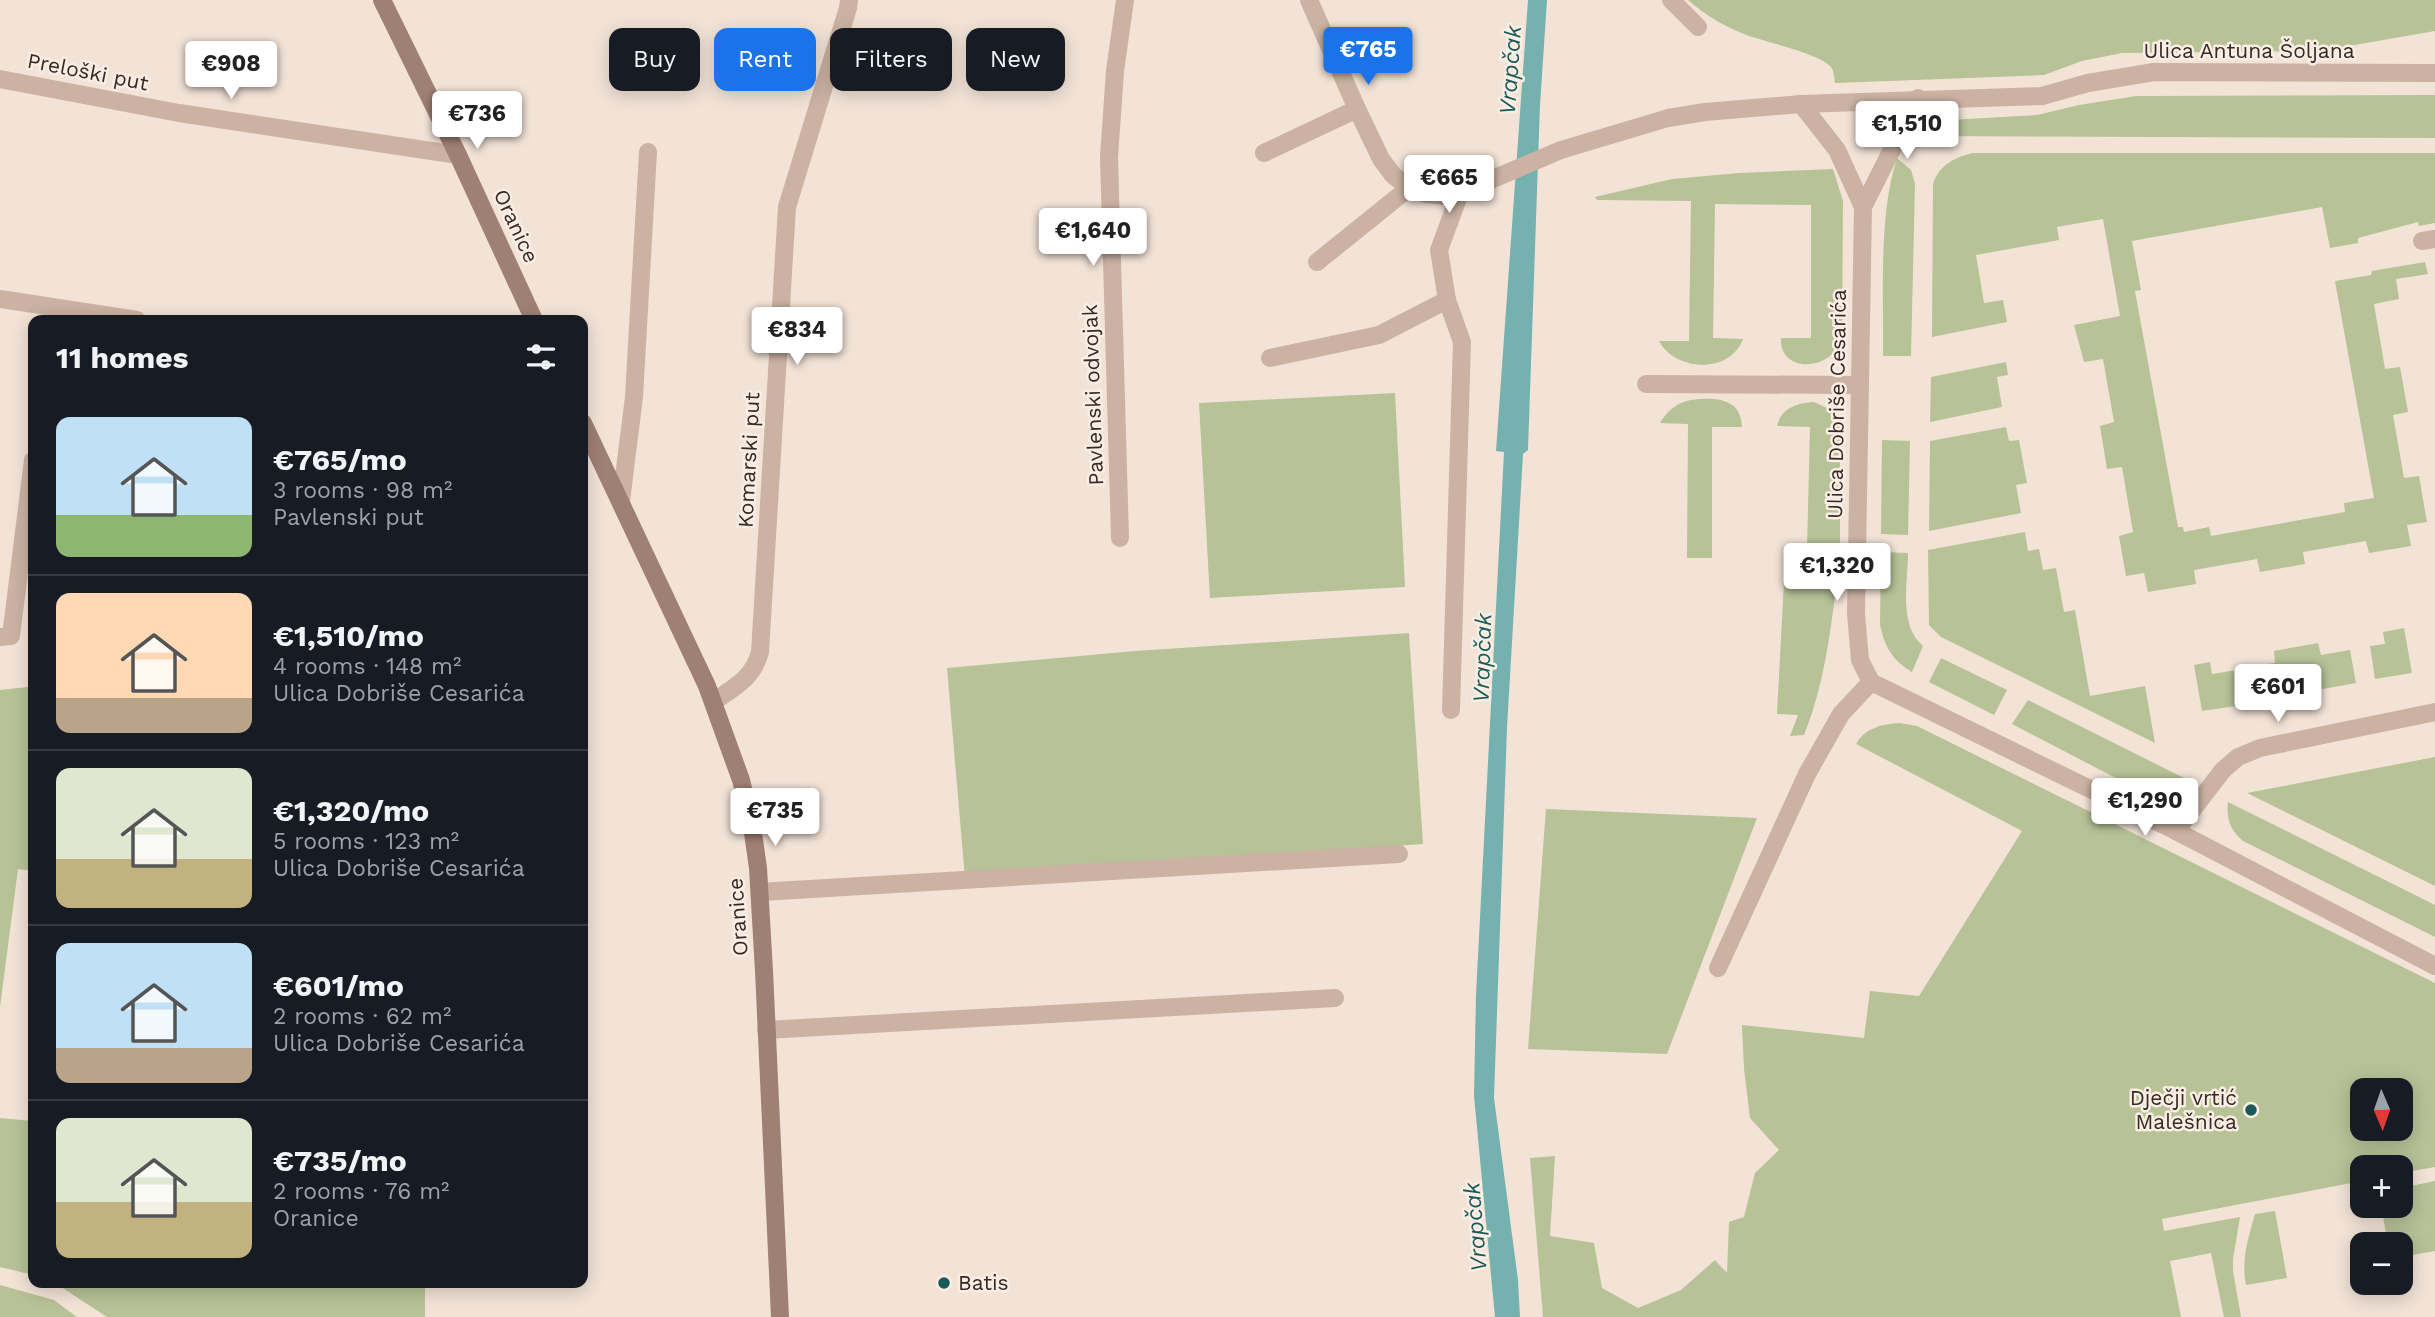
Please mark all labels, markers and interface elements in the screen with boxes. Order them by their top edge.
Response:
water label: Vrapčak [1494,23,1527,116]
chip: Buy [609,28,700,91]
chip: Rent [714,28,816,91]
chip: Filters [830,28,952,91]
chip: New [966,28,1065,91]
pin: €765 [1327,28,1409,87]
text: €765 [1339,36,1397,63]
street label: Ulica Antuna Šoljana [2143,38,2355,63]
pin: €908 [190,42,272,101]
street label: Preloški put [25,48,151,96]
text: €908 [201,50,261,77]
pin: €736 [436,92,518,151]
text: €736 [448,100,506,127]
pin: €1,510 [1850,102,1964,161]
text: €1,510 [1872,110,1942,137]
pin: €665 [1408,156,1490,215]
text: €665 [1420,164,1478,191]
street label: Oranice [489,185,544,267]
pin: €1,640 [1036,208,1150,268]
text: €1,640 [1055,217,1131,244]
street label: Ulica Dobriše Cesarića [1822,289,1851,519]
street label: Pavlenski odvojak [1077,304,1108,486]
pin: €834 [756,308,838,367]
text: €834 [768,316,826,343]
icon: filters [522,338,560,376]
text: 11 homes [56,340,189,375]
street label: Komarski put [732,391,765,529]
text: €765/mo [273,442,407,477]
icon: home [112,445,196,529]
text: 3 rooms · 98 m² [273,477,452,504]
text: Pavlenski put [273,504,424,531]
pin: €1,320 [1780,544,1894,603]
text: €1,320 [1800,552,1874,579]
water label: Vrapčak [1467,611,1498,703]
text: €1,510/mo [273,618,424,653]
icon: home [112,621,196,705]
text: 4 rooms · 148 m² [273,653,461,680]
pin: €601 [2237,664,2319,724]
text: €601 [2250,673,2306,700]
text: Ulica Dobriše Cesarića [273,680,525,707]
pin: €1,290 [2088,778,2202,838]
text: €1,290 [2107,787,2183,814]
pin: €735 [734,788,816,848]
text: €1,320/mo [273,793,429,828]
icon: home [112,796,196,880]
text: €735 [746,797,804,824]
text: 5 rooms · 123 m² [273,828,459,855]
text: Ulica Dobriše Cesarića [273,855,525,882]
street label: Oranice [722,877,753,957]
text: €601/mo [273,968,404,1003]
icon: home [112,971,196,1055]
text: 2 rooms · 62 m² [273,1003,451,1030]
text: Ulica Dobriše Cesarića [273,1030,525,1057]
north arrow [2350,1078,2413,1141]
map controls [2350,1078,2413,1295]
place label: Dječji vrtić Malešnica [2130,1085,2237,1134]
marker: Dječji vrtić Malešnica [2243,1102,2259,1118]
text: €735/mo [273,1143,407,1178]
icon: home [112,1146,196,1230]
button: + [2350,1155,2413,1218]
text: 2 rooms · 76 m² [273,1178,449,1205]
water label: Vrapčak [1458,1180,1493,1273]
text: Oranice [273,1205,359,1232]
button: − [2350,1232,2413,1295]
place label: Batis [958,1270,1009,1295]
marker: Batis [936,1275,952,1291]

